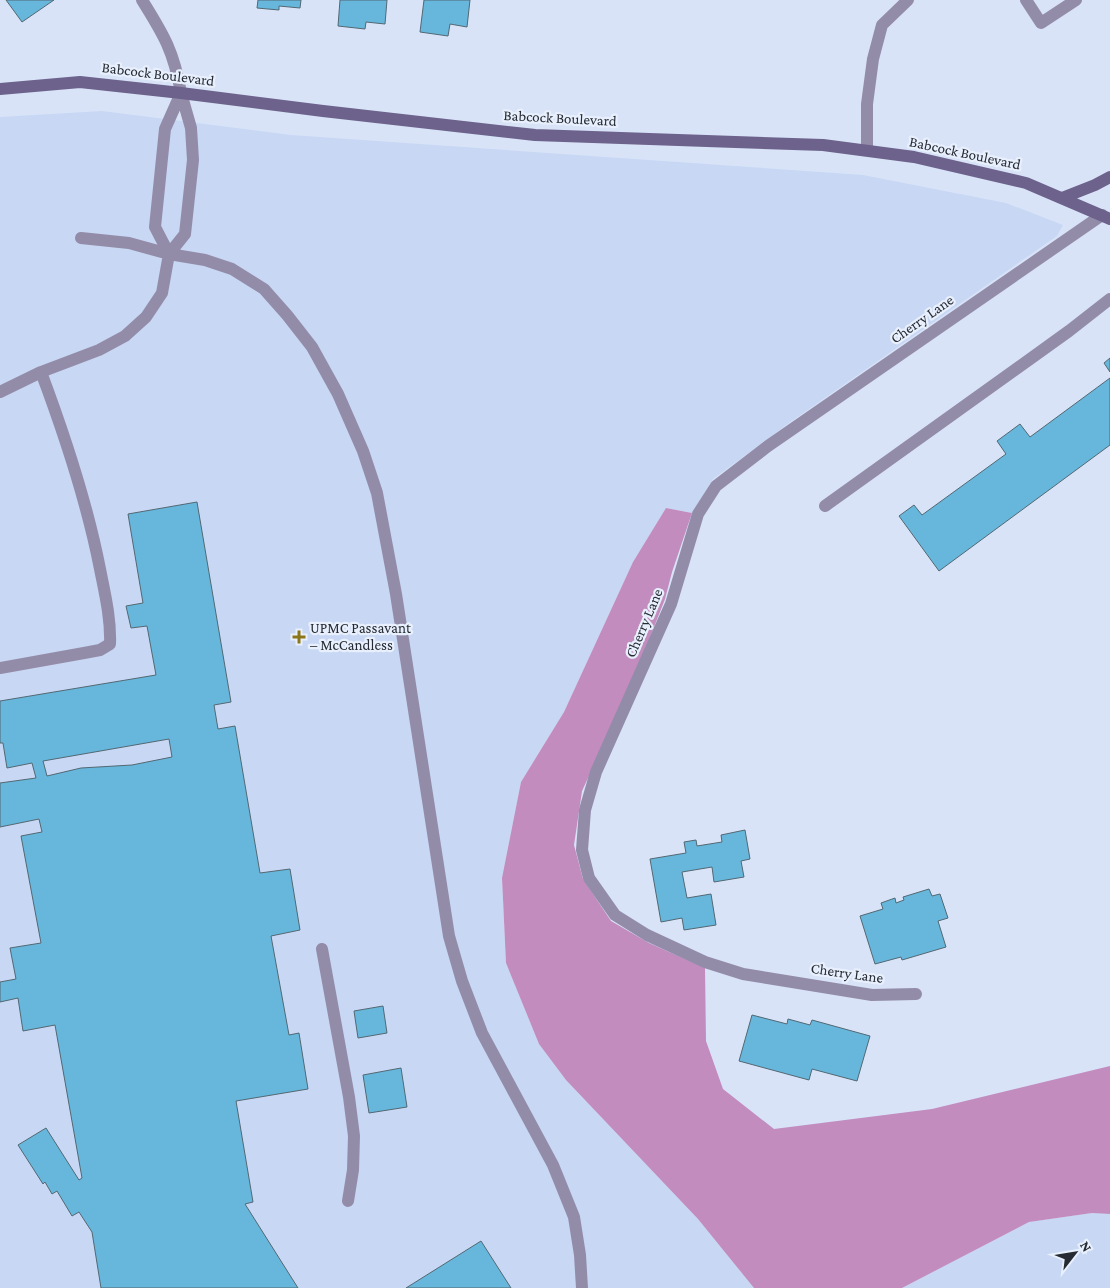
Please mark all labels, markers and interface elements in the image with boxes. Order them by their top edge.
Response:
street label: Babcock Boulevard [101,59,215,89]
street label: Babcock Boulevard [503,107,617,129]
street label: Babcock Boulevard [908,133,1022,173]
street label: Cherry Lane [888,291,957,347]
street label: Cherry Lane [622,586,667,660]
place label: UPMC Passavant – McCandless [310,620,412,653]
marker: UPMC Passavant – McCandless [292,630,306,644]
street label: Cherry Lane [810,960,885,987]
north arrow [1050,1228,1100,1278]
text: N [1077,1238,1096,1255]

